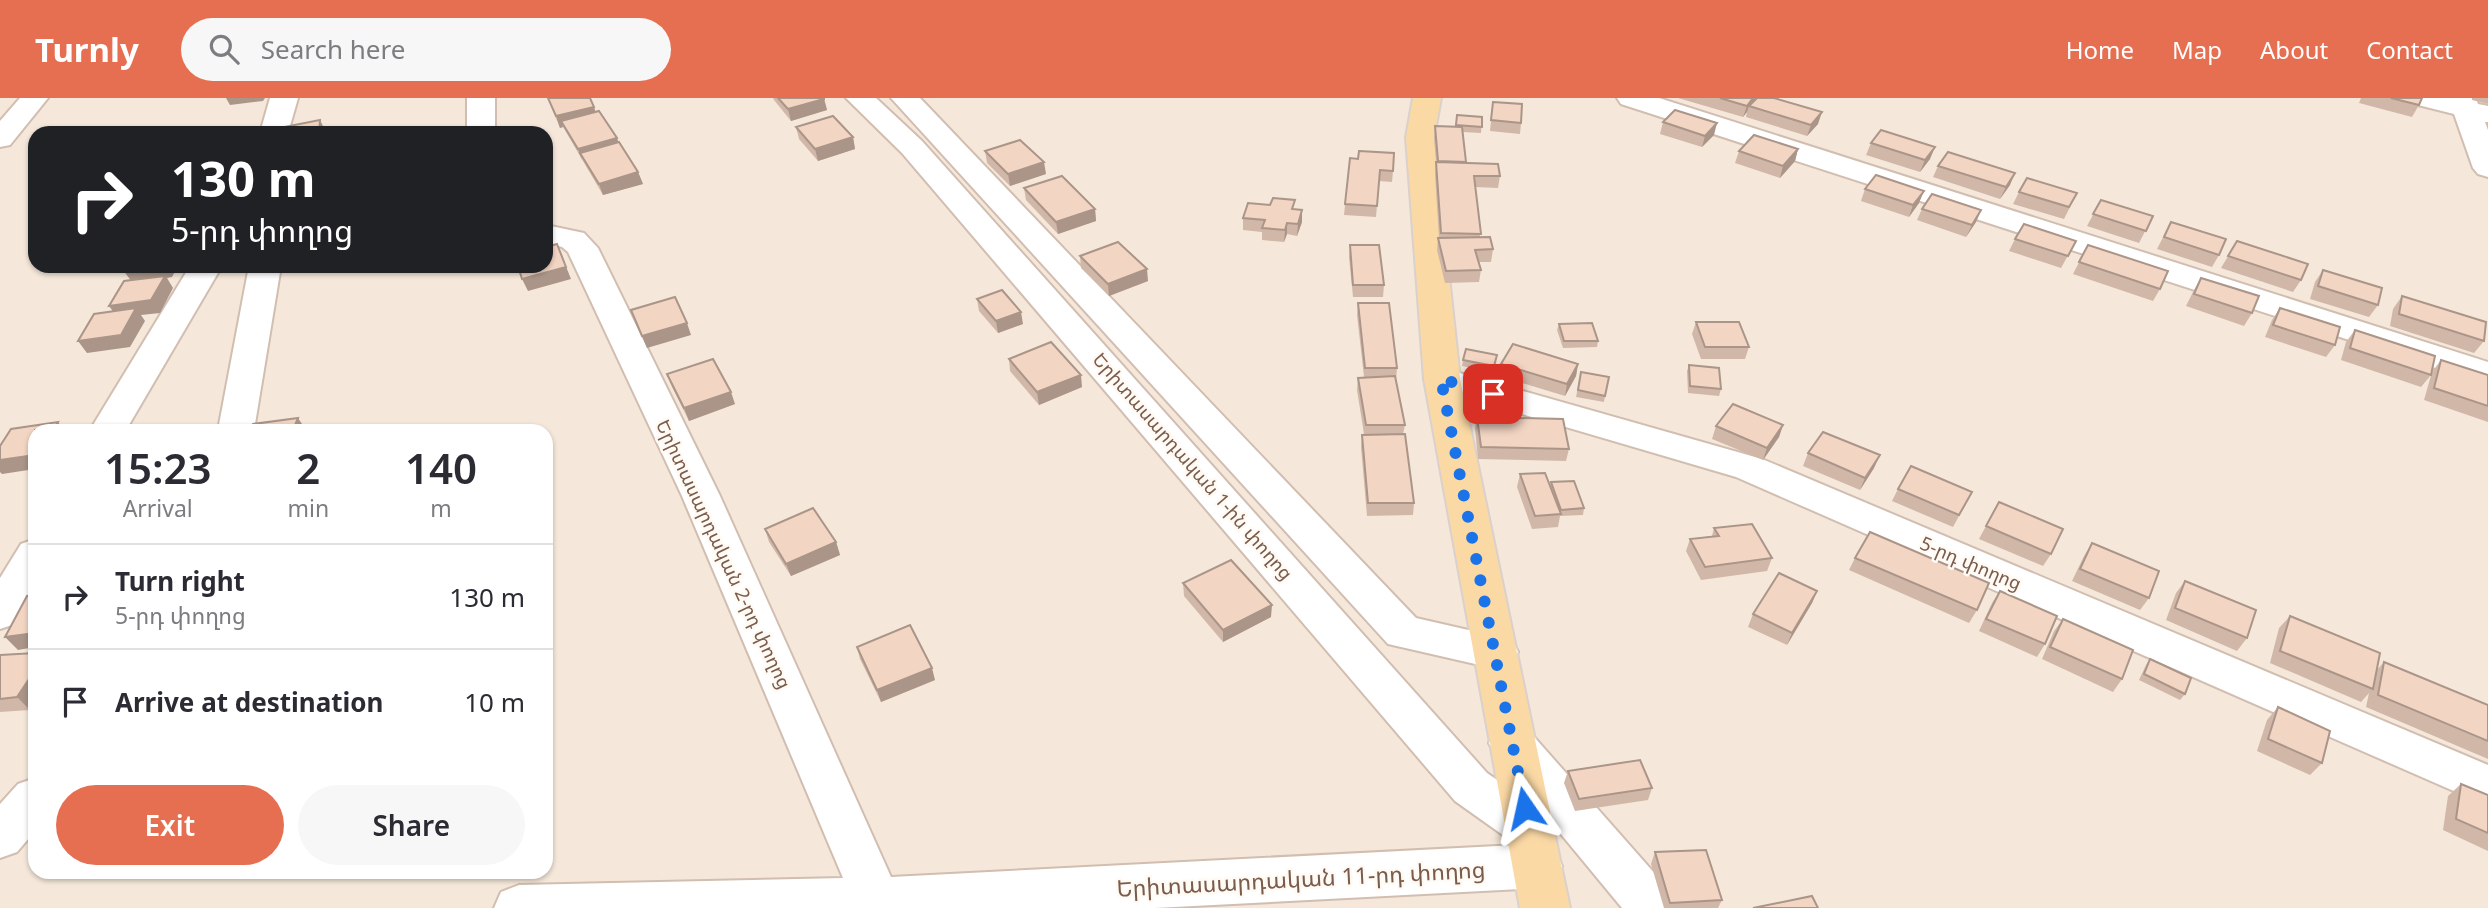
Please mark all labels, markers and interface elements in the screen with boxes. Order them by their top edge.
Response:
search box [181,18,671,81]
text: Turnly [35,27,139,72]
icon: search [205,30,243,68]
text: Search here [261,31,405,67]
text: Home [2066,33,2134,66]
text: Map [2172,33,2222,66]
text: About [2260,33,2328,66]
text: Contact [2366,33,2453,66]
text: 130 m [171,145,316,211]
icon: right [56,154,147,245]
text: 5-րդ փողոց [171,208,353,251]
street label: Երիտասարդական 1-ին փողոց [1087,347,1299,585]
pin [1463,364,1523,424]
icon: arrive [1474,375,1512,413]
street label: Երիտասարդական 2-րդ փողոց [650,415,798,693]
text: 15:23 [104,439,212,496]
text: 2 [296,439,320,496]
text: 140 [405,439,477,496]
text: Arrival [123,492,193,524]
text: min [287,492,329,524]
text: m [430,492,452,524]
street label: 5-րդ փողոց [1916,530,2026,596]
text: Turn right [115,563,245,599]
icon: right [56,578,94,616]
text: 130 m [449,579,525,615]
text: 5-րդ փողոց [115,599,246,631]
icon: arrive [56,683,94,721]
text: Arrive at destination [115,684,384,720]
text: 10 m [464,684,525,720]
position arrow [1488,771,1562,845]
button: Exit [56,785,284,865]
button: Share [298,785,525,865]
street label: Երիտասարդական 11-րդ փողոց [1116,852,1486,904]

